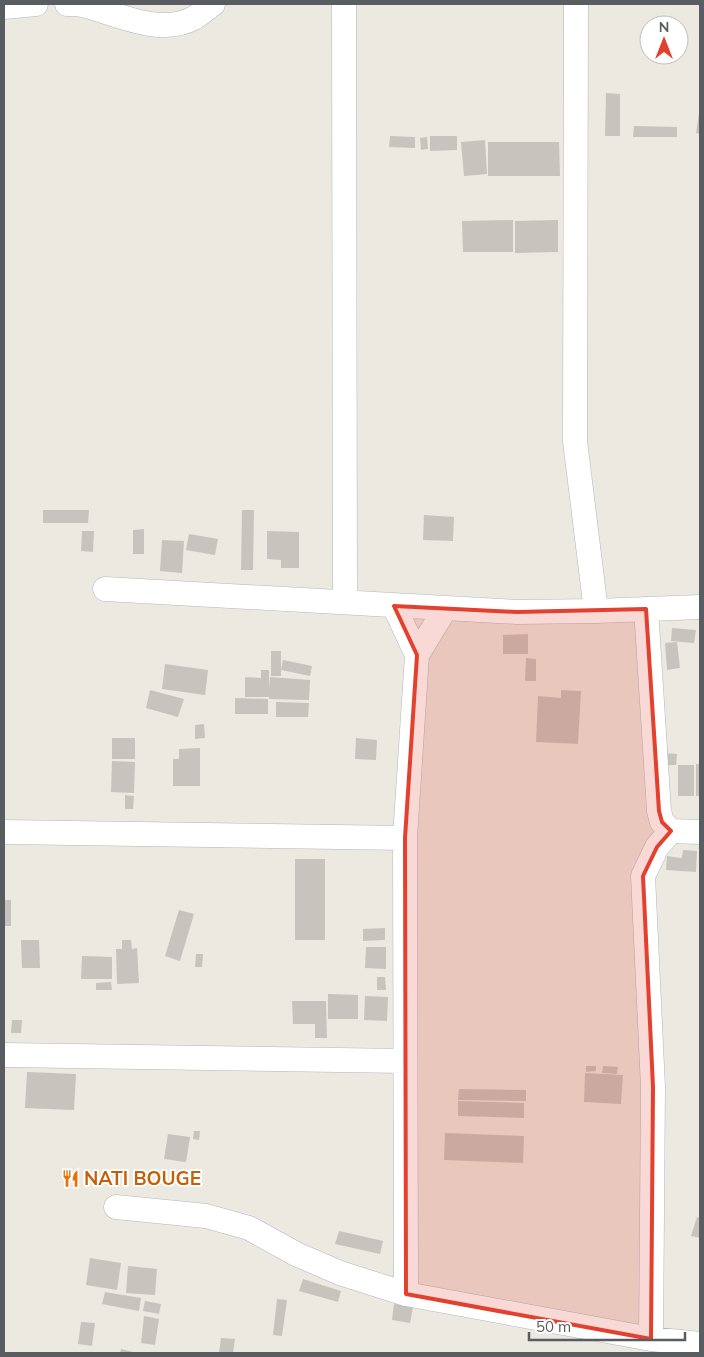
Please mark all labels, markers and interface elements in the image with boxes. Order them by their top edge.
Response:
north arrow [639,15,689,65]
text: N [659,18,669,36]
place label: NATI BOUGE [84,1166,201,1190]
restaurant icon: NATI BOUGE [60,1168,80,1188]
scale bar [529,1310,685,1342]
text: 50 m [536,1317,571,1336]

